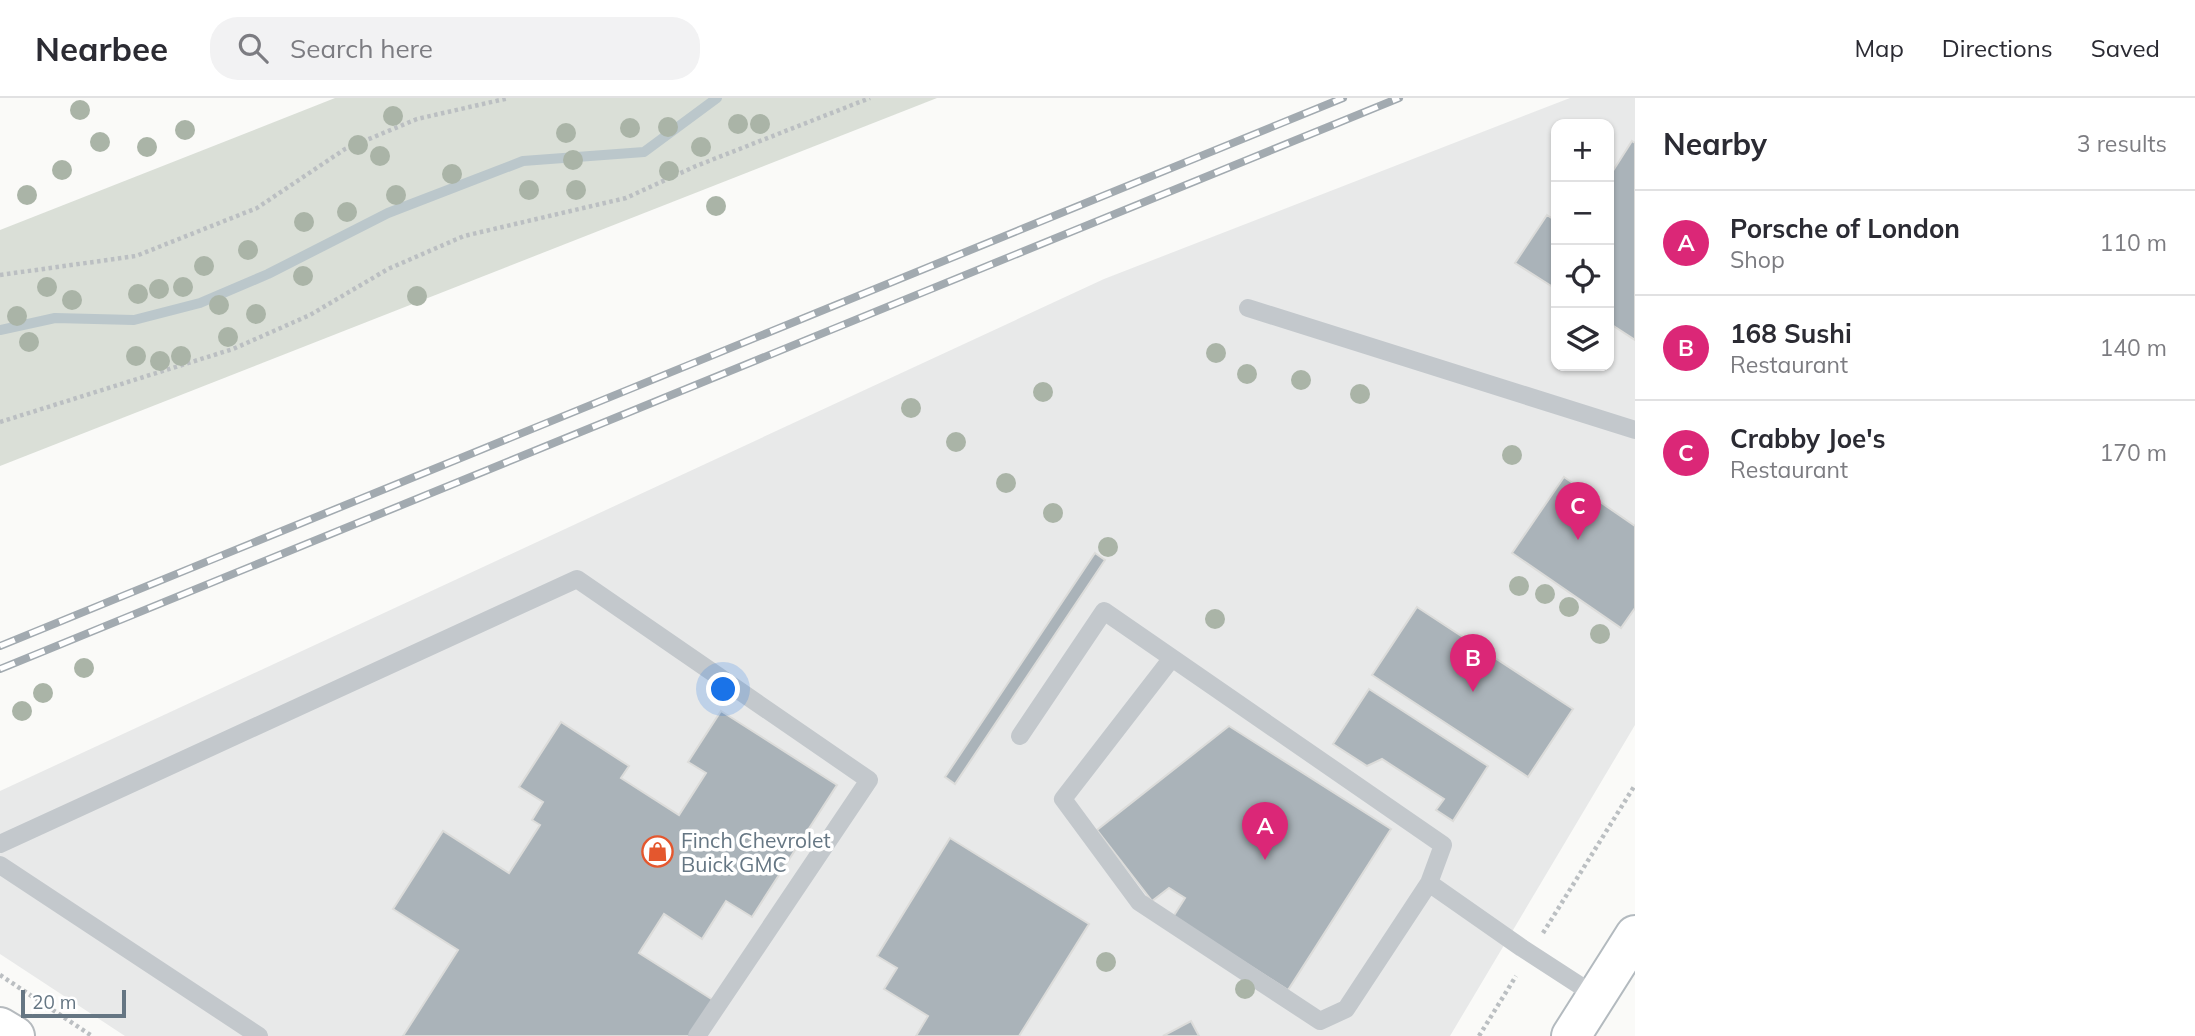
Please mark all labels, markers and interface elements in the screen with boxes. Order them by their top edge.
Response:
search box [210,17,700,80]
text: Nearbee [35,28,168,69]
icon: search [234,29,272,67]
text: Search here [290,32,433,65]
text: Map [1854,33,1904,63]
text: Directions [1942,33,2053,63]
text: Saved [2091,33,2160,63]
map controls [1551,119,1614,371]
button: + [1551,119,1614,182]
text: Nearby [1663,125,1767,163]
text: 3 results [2077,129,2167,158]
button: − [1551,182,1614,245]
text: Porsche of London [1730,212,1960,245]
text: A [1677,228,1695,257]
text: 110 m [2099,228,2167,257]
button: locate [1551,245,1614,308]
text: Shop [1730,245,1785,274]
button: layers [1551,308,1614,371]
text: 168 Sushi [1730,317,1852,350]
text: B [1678,333,1694,362]
text: 140 m [2099,333,2167,362]
text: Restaurant [1730,350,1848,379]
text: Crabby Joe's [1730,422,1886,455]
text: C [1678,438,1694,467]
text: 170 m [2099,438,2167,467]
text: Restaurant [1730,455,1848,484]
pin: C [1555,482,1601,540]
pin: B [1450,634,1496,692]
your location [706,672,740,706]
pin: A [1242,802,1288,860]
place label: Finch Chevrolet Buick GMC [681,827,831,877]
shop icon: Finch Chevrolet Buick GMC [641,835,675,869]
scale bar [21,987,126,1019]
text: 20 m [32,990,76,1014]

